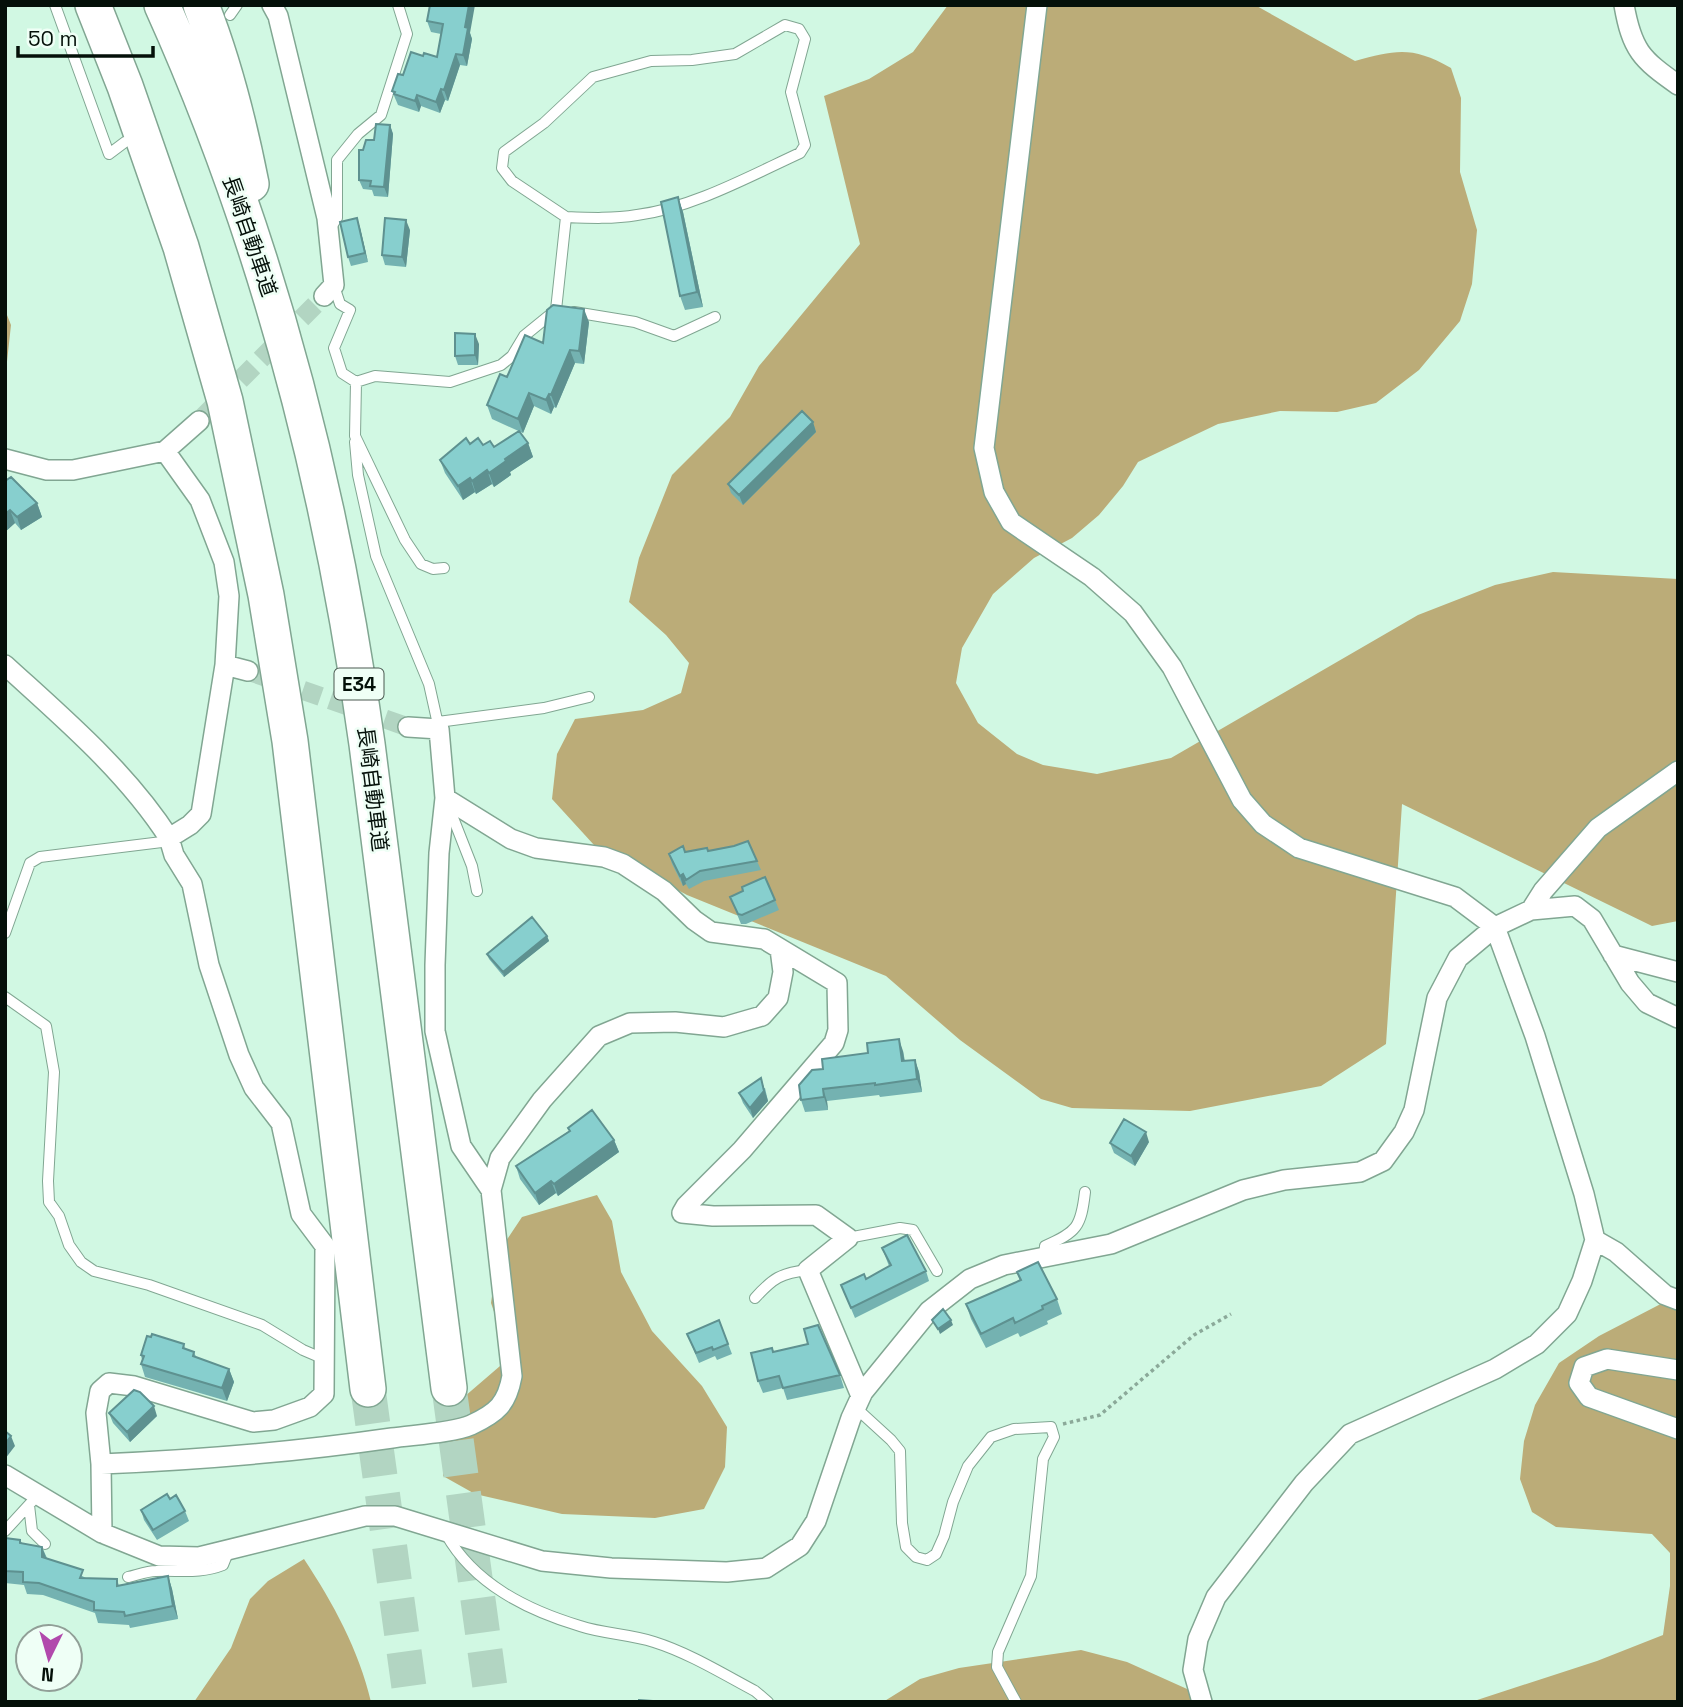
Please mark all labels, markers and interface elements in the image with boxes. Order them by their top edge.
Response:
scale bar [18,14,152,58]
text: 50 m [28,25,78,52]
street label: 長崎自動車道 [217,172,283,300]
road number: E34 [334,668,384,699]
street label: 長崎自動車道 [352,725,394,853]
north arrow [14,1623,84,1693]
text: N [40,1661,55,1687]

